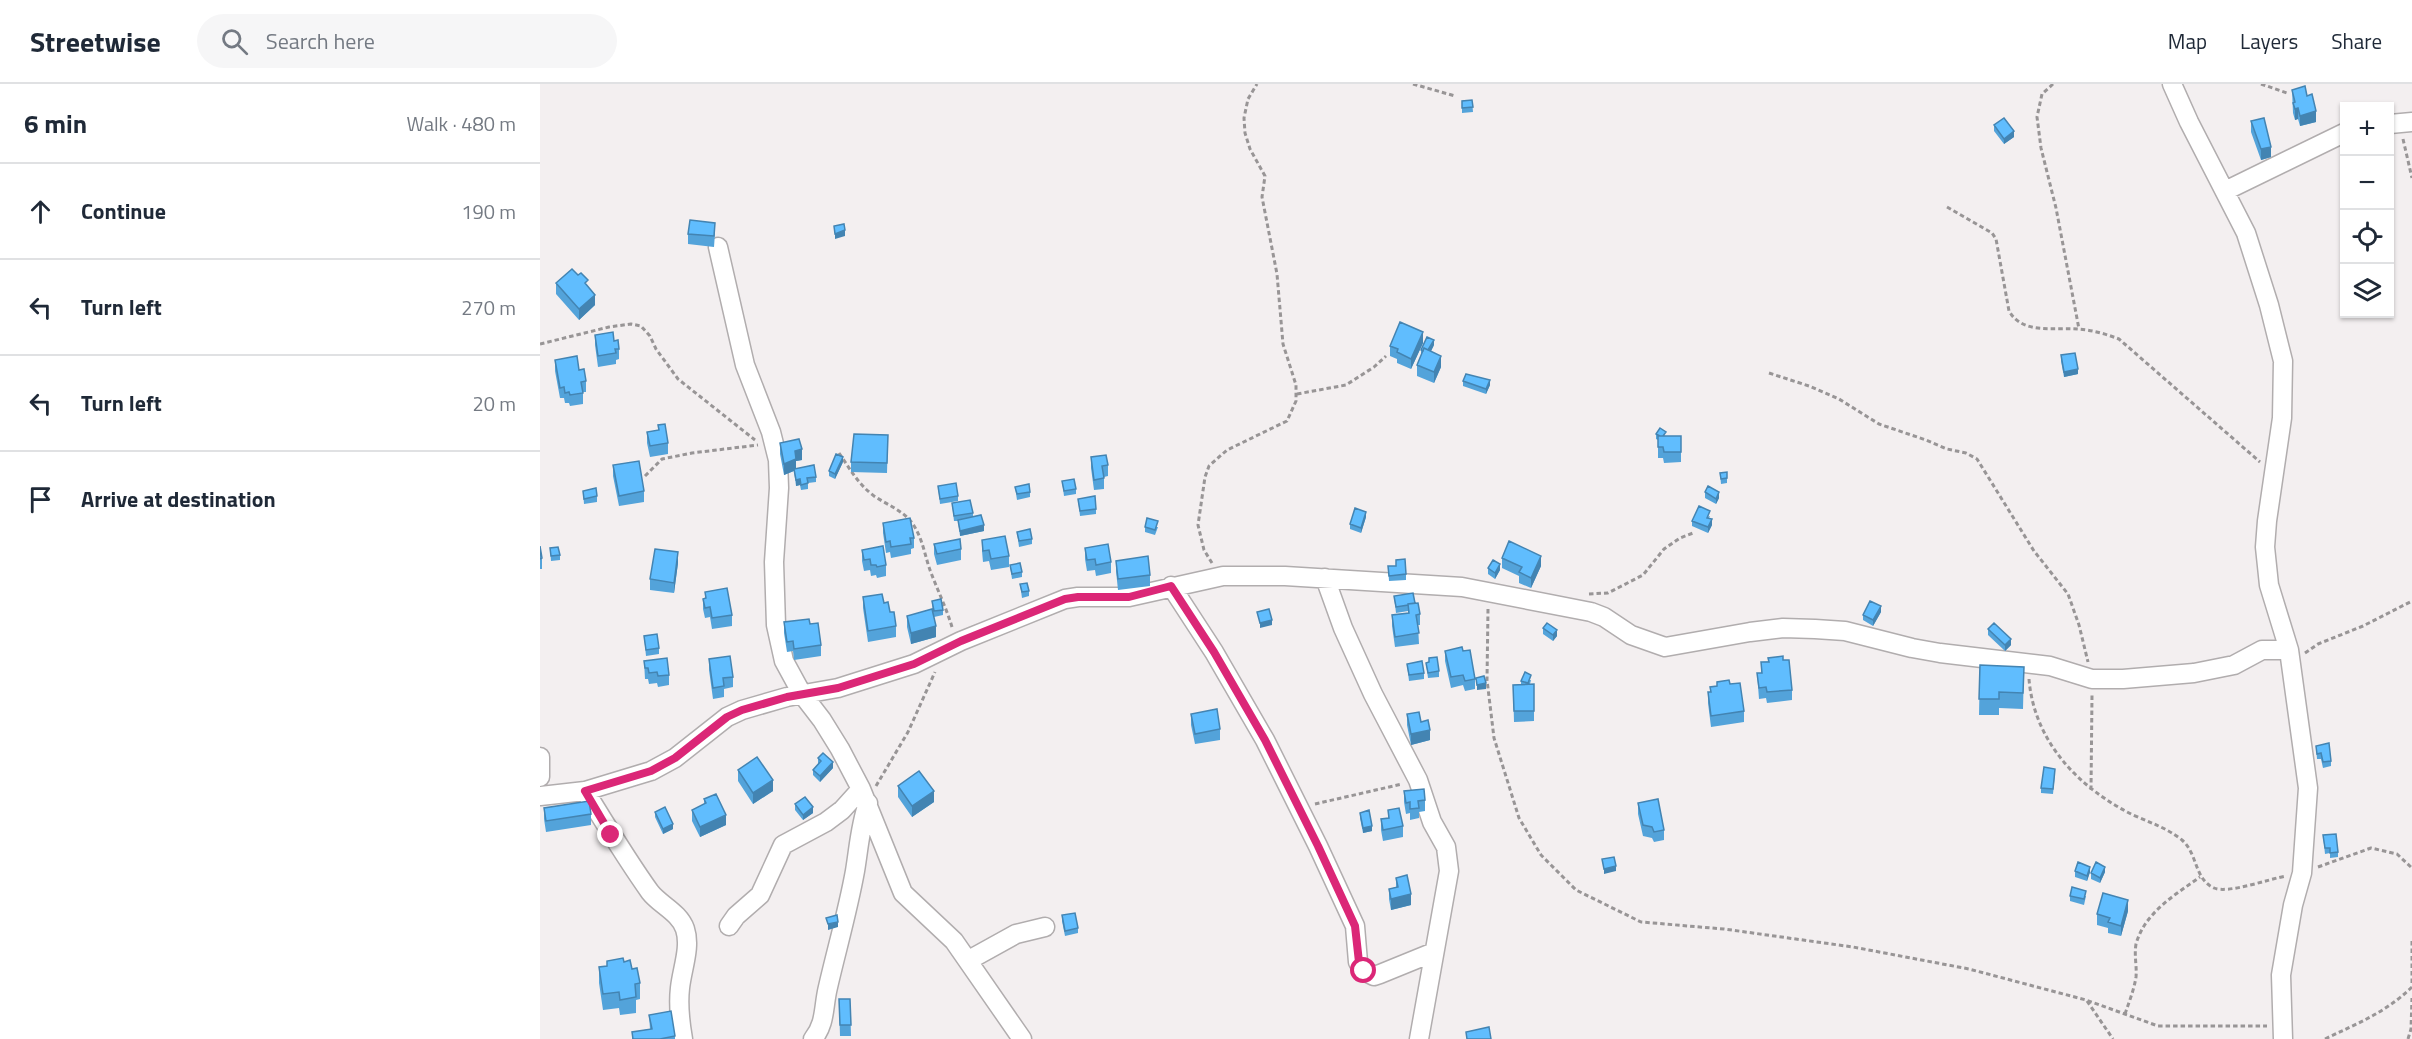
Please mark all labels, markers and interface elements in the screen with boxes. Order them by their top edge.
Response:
search box [197,14,617,68]
text: Streetwise [30,20,161,63]
text: Search here [266,24,375,58]
icon: search [218,25,251,58]
text: Map [2168,25,2207,57]
text: Layers [2240,25,2298,57]
text: Share [2331,25,2382,57]
map controls [2340,102,2394,318]
button: + [2340,102,2394,156]
text: 6 min [24,104,87,143]
text: Walk · 480 m [407,108,516,139]
button: − [2340,156,2394,210]
text: Continue [81,194,166,228]
icon: ahead [24,195,57,228]
text: 190 m [461,196,516,227]
button: locate [2340,210,2394,264]
button: layers [2340,264,2394,318]
text: Turn left [81,290,162,324]
icon: left [24,291,57,324]
text: 270 m [461,292,516,323]
text: Turn left [81,386,162,420]
icon: left [24,387,57,420]
text: 20 m [472,388,516,419]
text: Arrive at destination [81,482,276,516]
icon: arrive [24,483,57,516]
route end [597,821,623,847]
route start [1350,957,1376,983]

